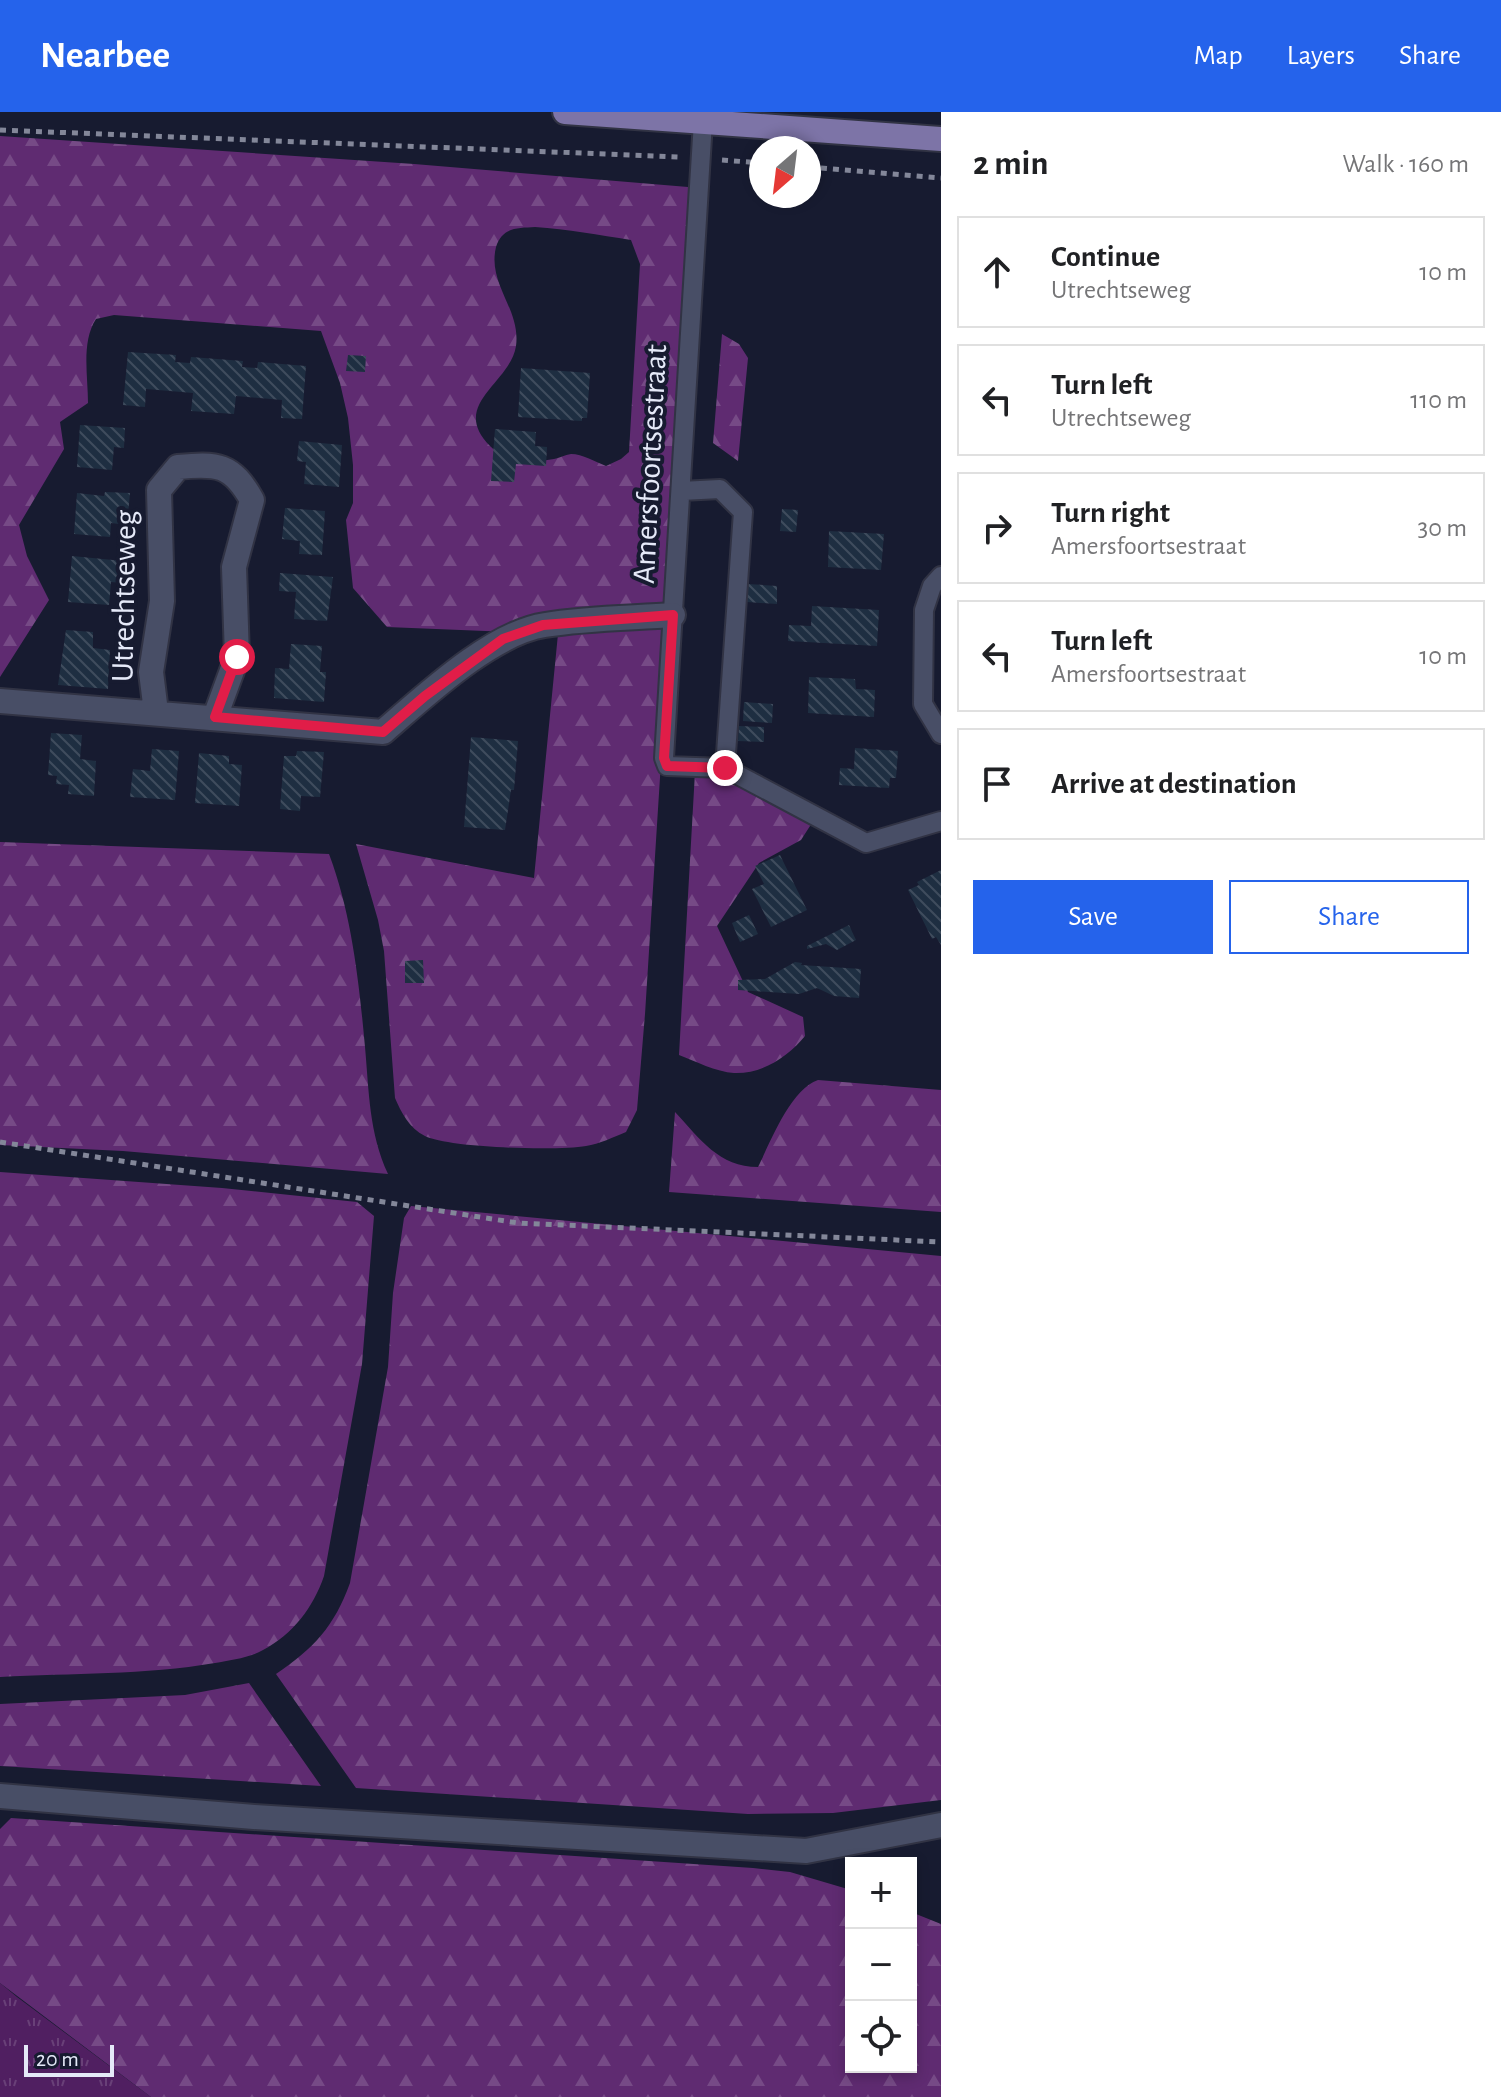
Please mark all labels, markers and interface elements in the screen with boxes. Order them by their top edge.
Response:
text: Nearbee [40,37,170,75]
text: Map [1194,42,1243,70]
text: Layers [1287,42,1355,70]
text: Share [1399,42,1461,70]
north arrow [749,136,821,208]
text: 2 min [973,147,1048,181]
text: Walk · 160 m [1342,151,1469,177]
text: Continue [1051,242,1160,272]
icon: ahead [975,250,1019,294]
text: 10 m [1419,259,1467,285]
text: Utrechtseweg [1051,277,1191,303]
street label: Amersfoortsestraat [628,343,672,585]
text: Turn left [1051,370,1152,400]
icon: left [975,378,1019,422]
text: 110 m [1410,387,1467,413]
text: Utrechtseweg [1051,405,1191,431]
text: Turn right [1051,498,1170,528]
icon: right [975,506,1019,550]
street label: Utrechtseweg [106,509,142,682]
text: 30 m [1417,515,1467,541]
text: Amersfoortsestraat [1051,533,1246,559]
text: Turn left [1051,626,1152,656]
icon: left [975,634,1019,678]
route start [219,639,255,675]
text: 10 m [1419,643,1467,669]
text: Amersfoortsestraat [1051,661,1246,687]
route end [707,750,743,786]
icon: arrive [975,762,1019,806]
text: Arrive at destination [1051,769,1297,799]
button: Save [973,880,1213,954]
button: Share [1229,880,1469,954]
map controls [845,1857,917,2073]
button: + [845,1857,917,1929]
button: − [845,1929,917,2001]
button: locate [845,2001,917,2073]
scale bar [24,2041,114,2077]
text: 20 m [36,2048,79,2070]

